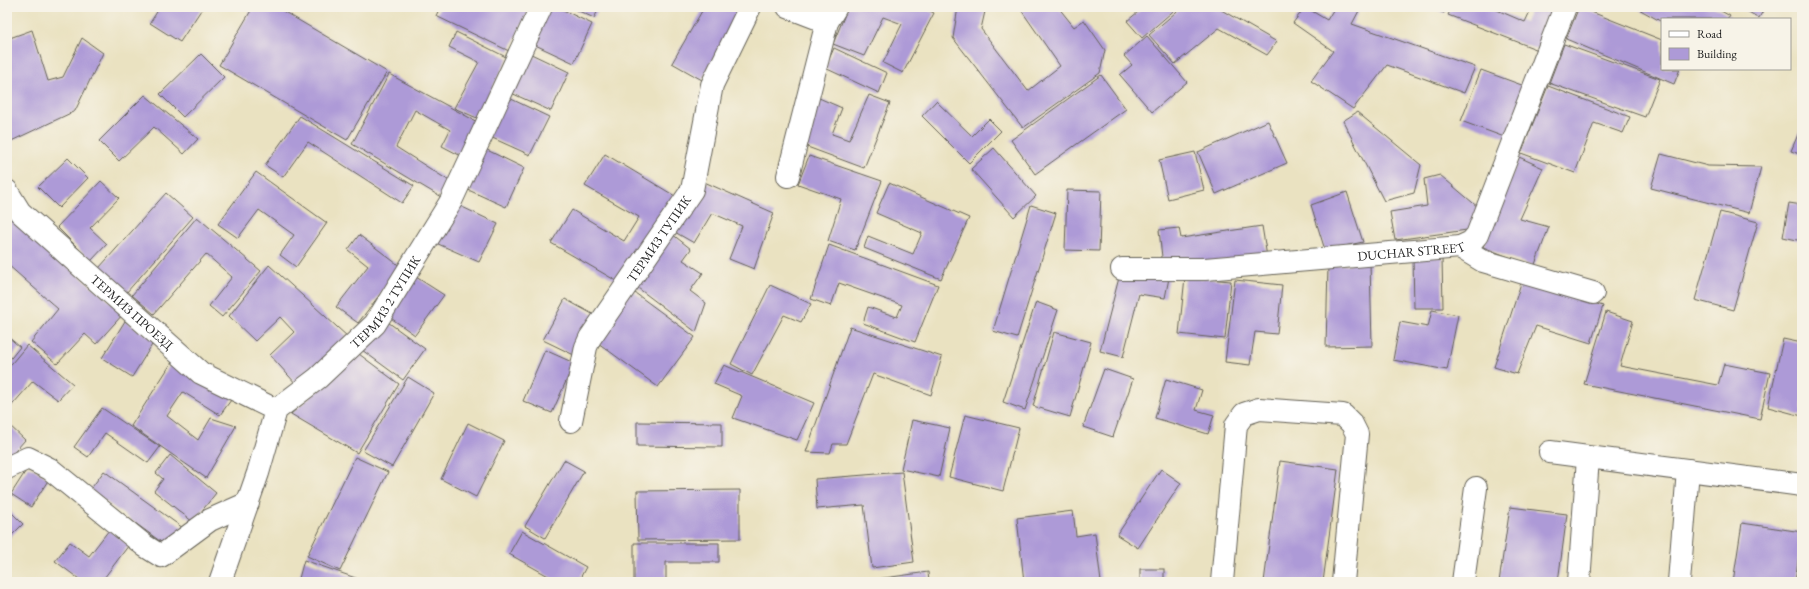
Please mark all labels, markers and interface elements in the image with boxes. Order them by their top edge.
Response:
legend [1661,18,1791,70]
text: Road [1697,26,1723,42]
text: Building [1697,46,1738,62]
street label: ТЕРМИЗ ТУПИК [623,192,694,285]
street label: DUCHAR STREET [1357,237,1468,264]
street label: ТЕРМИЗ 2 ТУПИК [346,252,424,352]
street label: ТЕРМИЗ ПРОЕЗД [87,270,177,353]

